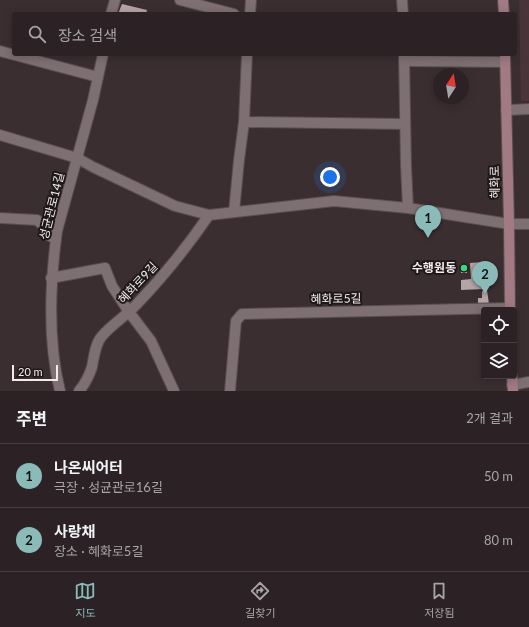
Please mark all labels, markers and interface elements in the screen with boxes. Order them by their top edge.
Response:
search box [12,12,517,56]
icon: search [26,23,48,45]
text: 장소 검색 [58,26,117,44]
north arrow [433,68,469,104]
street label: 혜화로 [487,165,502,199]
your location [320,167,340,187]
street label: 성균관로14길 [36,171,67,241]
pin: 1 [415,205,441,238]
street label: 혜화로9길 [115,259,161,306]
place label: 수행원동 [412,260,456,275]
pin: 2 [472,261,498,294]
marker: 수행원동 [459,263,469,273]
street label: 혜화로5길 [310,291,362,306]
map controls [481,307,517,379]
button: locate [481,307,517,343]
button: layers [481,343,517,379]
scale bar [12,363,58,382]
text: 20 m [18,365,43,378]
text: 주변 [16,408,47,429]
text: 2개 결과 [466,410,513,426]
text: 나온씨어터 [54,458,123,476]
text: 1 [25,468,33,484]
text: 50 m [484,468,513,484]
text: 극장 · 성균관로16길 [54,479,163,495]
text: 사랑채 [54,522,95,540]
text: 2 [25,532,33,548]
text: 80 m [484,532,513,548]
text: 장소 · 혜화로5길 [54,543,143,559]
tab: 지도 [74,580,96,620]
tab: 길찾기 [245,580,276,620]
tab: 저장됨 [424,580,455,620]

